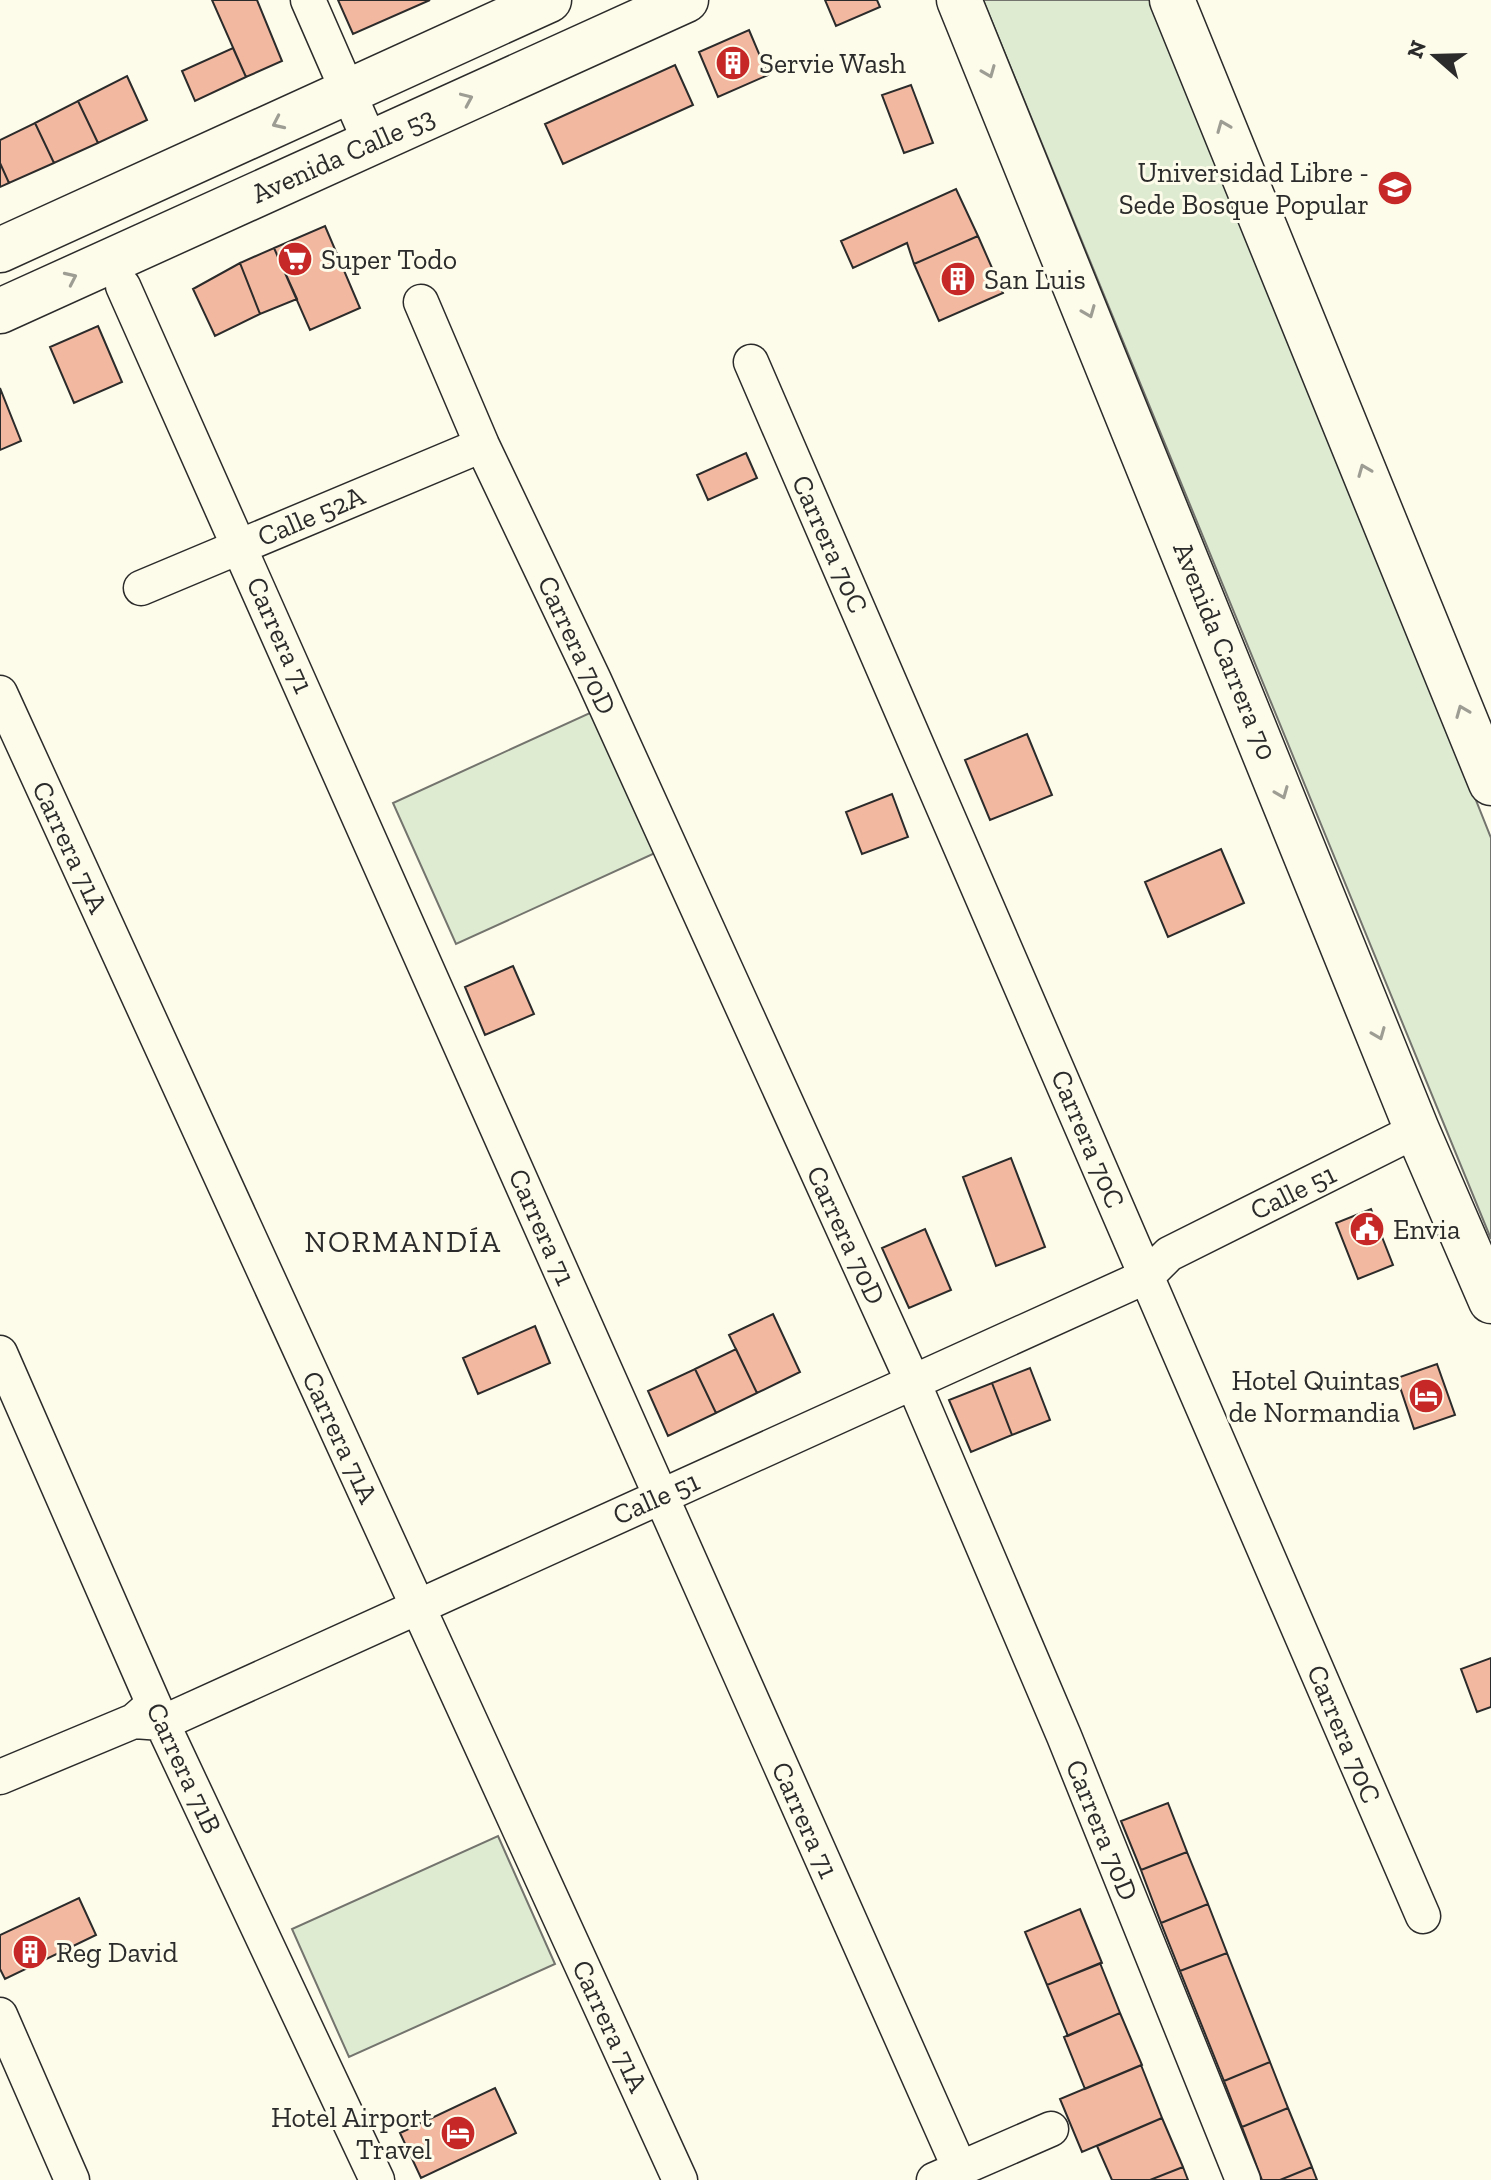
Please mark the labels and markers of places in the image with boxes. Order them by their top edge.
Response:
building icon: Servie Wash [714,44,752,82]
place label: Servie Wash [759,47,906,80]
place label: Universidad Libre - Sede Bosque Popular [1119,156,1369,221]
school or university icon: Universidad Libre - Sede Bosque Popular [1376,169,1414,207]
supermarket icon: Super Todo [276,240,314,278]
place label: Super Todo [321,243,457,276]
building icon: San Luis [939,260,977,298]
place label: San Luis [984,263,1086,296]
public building icon: Envia [1348,1210,1386,1248]
place label: Envia [1393,1213,1461,1246]
place label: Hotel Quintas de Normandia [1228,1364,1400,1429]
hotel icon: Hotel Quintas de Normandia [1407,1377,1445,1415]
building icon: Reg David [11,1933,49,1971]
place label: Reg David [56,1936,178,1969]
place label: Hotel Airport Travel [271,2101,433,2166]
hotel icon: Hotel Airport Travel [439,2114,477,2152]

